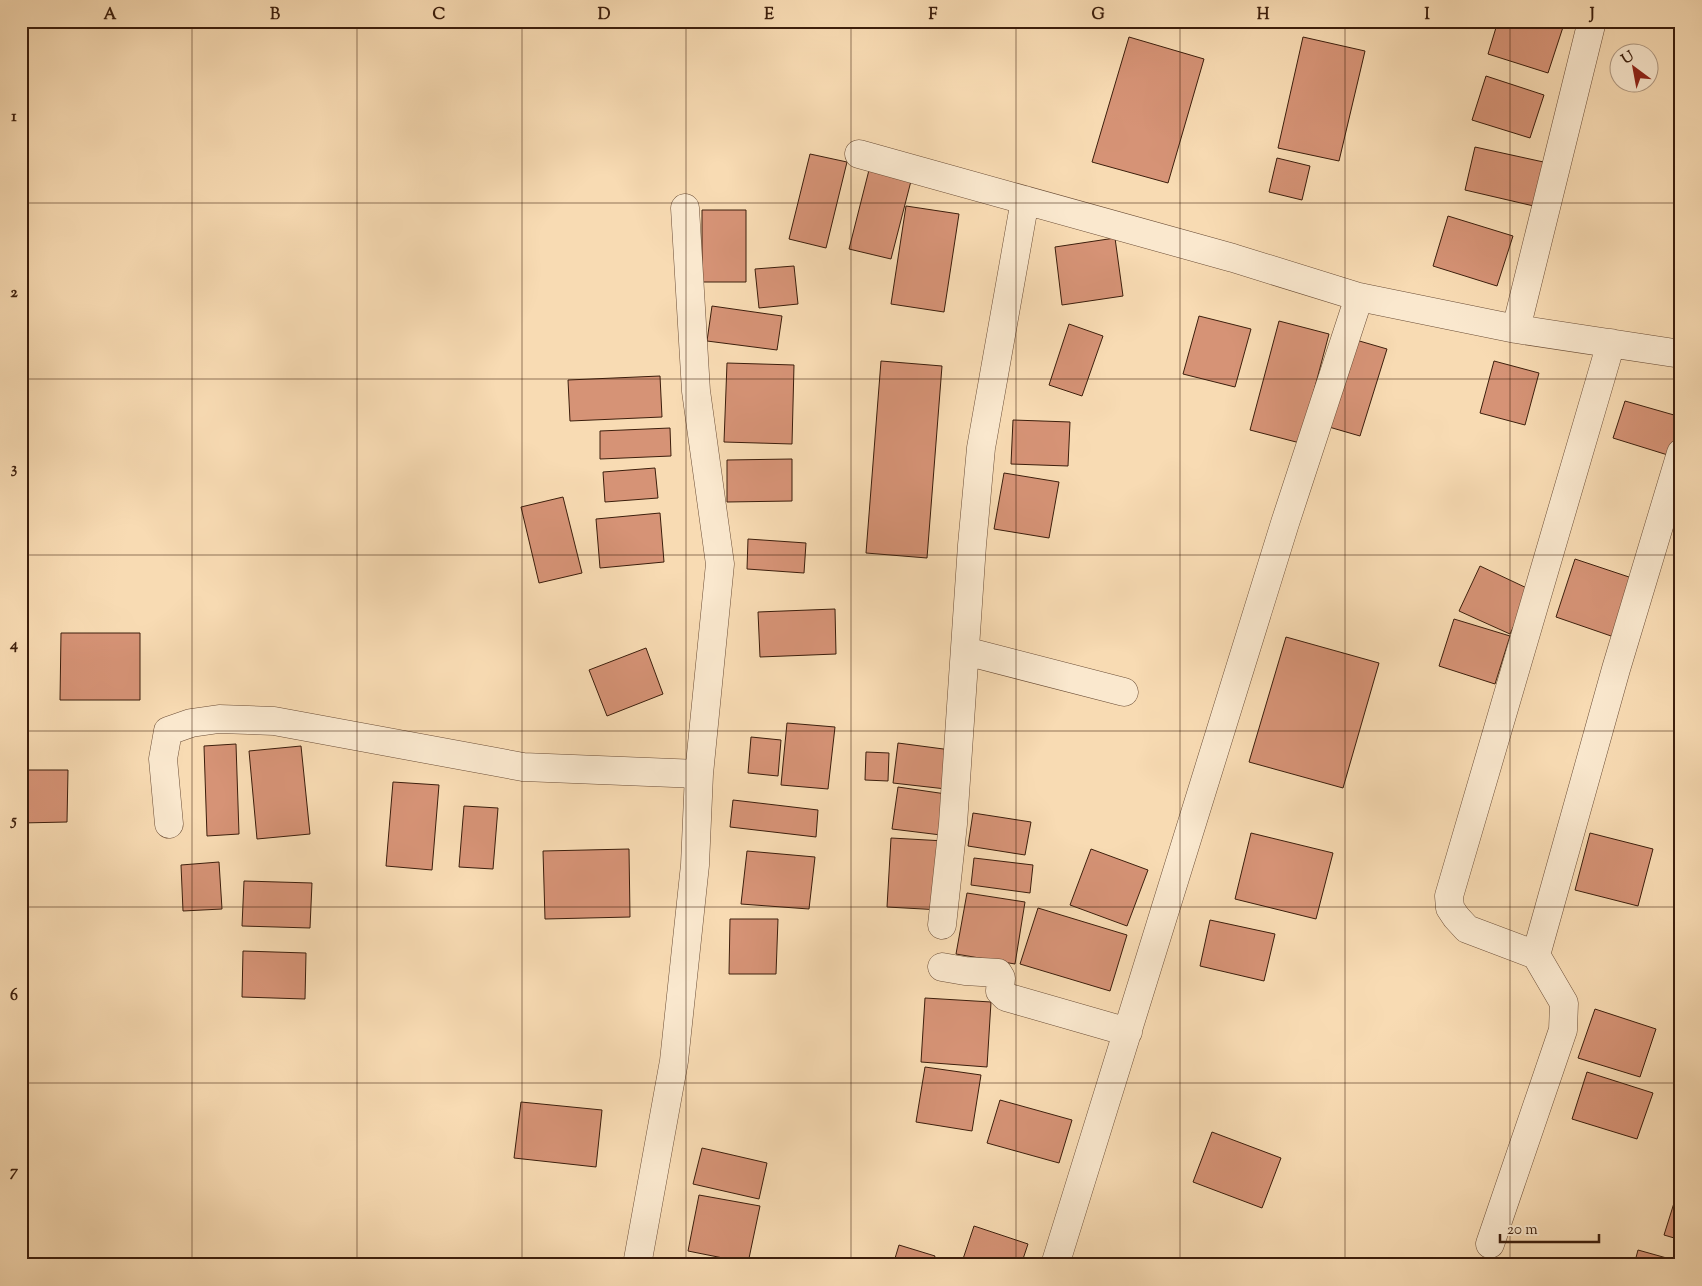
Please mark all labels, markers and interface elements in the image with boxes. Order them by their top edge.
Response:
text: A [104,4,117,27]
text: B [270,4,280,27]
text: C [433,4,446,27]
text: D [598,4,611,27]
text: E [764,4,774,27]
text: F [929,4,938,27]
text: G [1091,4,1105,27]
text: H [1257,4,1270,27]
text: I [1424,4,1430,27]
text: J [1588,4,1595,27]
north arrow [1610,42,1660,92]
text: U [1618,47,1639,70]
text: 1 [11,106,17,129]
text: 2 [10,282,18,305]
text: 3 [11,458,18,481]
text: 4 [9,634,18,657]
text: 5 [9,810,17,833]
text: 6 [10,985,18,1008]
text: 7 [10,1161,19,1184]
scale bar [1500,1211,1598,1243]
text: 20 m [1507,1220,1538,1241]

